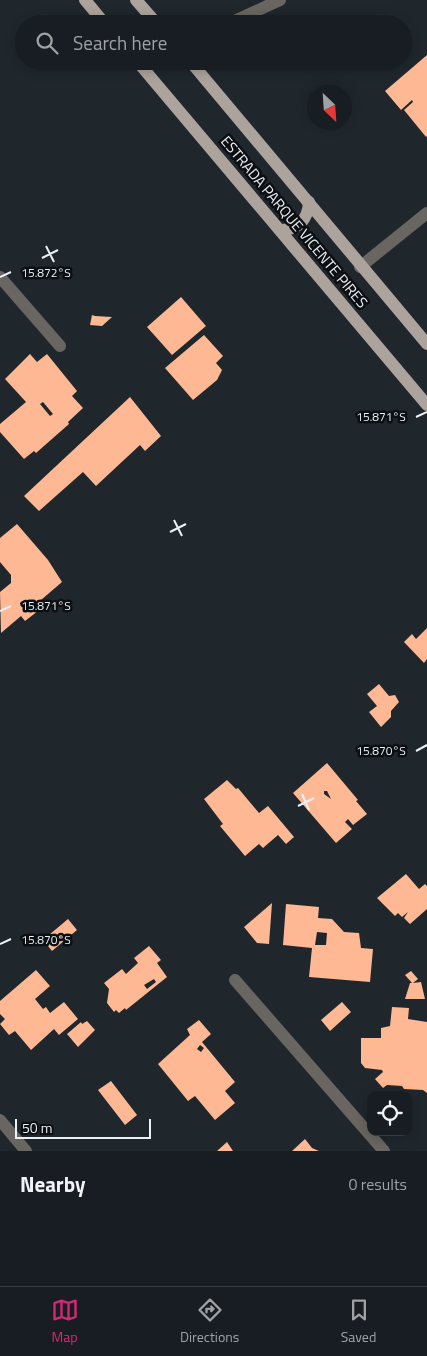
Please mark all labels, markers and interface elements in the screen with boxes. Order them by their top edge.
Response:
search box [15,15,412,70]
text: Search here [73,28,167,57]
icon: search [33,29,61,57]
north arrow [307,85,352,130]
street label: ESTRADA PARQUE VICENTE PIRES [215,131,373,313]
text: 15.872°S [21,263,71,282]
text: 15.871°S [356,407,406,426]
text: 15.871°S [21,596,71,615]
text: 15.870°S [356,741,406,760]
text: 15.870°S [21,930,71,949]
map controls [367,1091,412,1136]
button: locate [367,1091,412,1136]
scale bar [15,1116,151,1139]
text: 50 m [22,1117,52,1138]
text: Nearby [20,1168,85,1200]
text: 0 results [348,1172,407,1196]
tab: Map [51,1296,79,1347]
tab: Directions [180,1296,239,1347]
tab: Saved [341,1296,376,1347]

